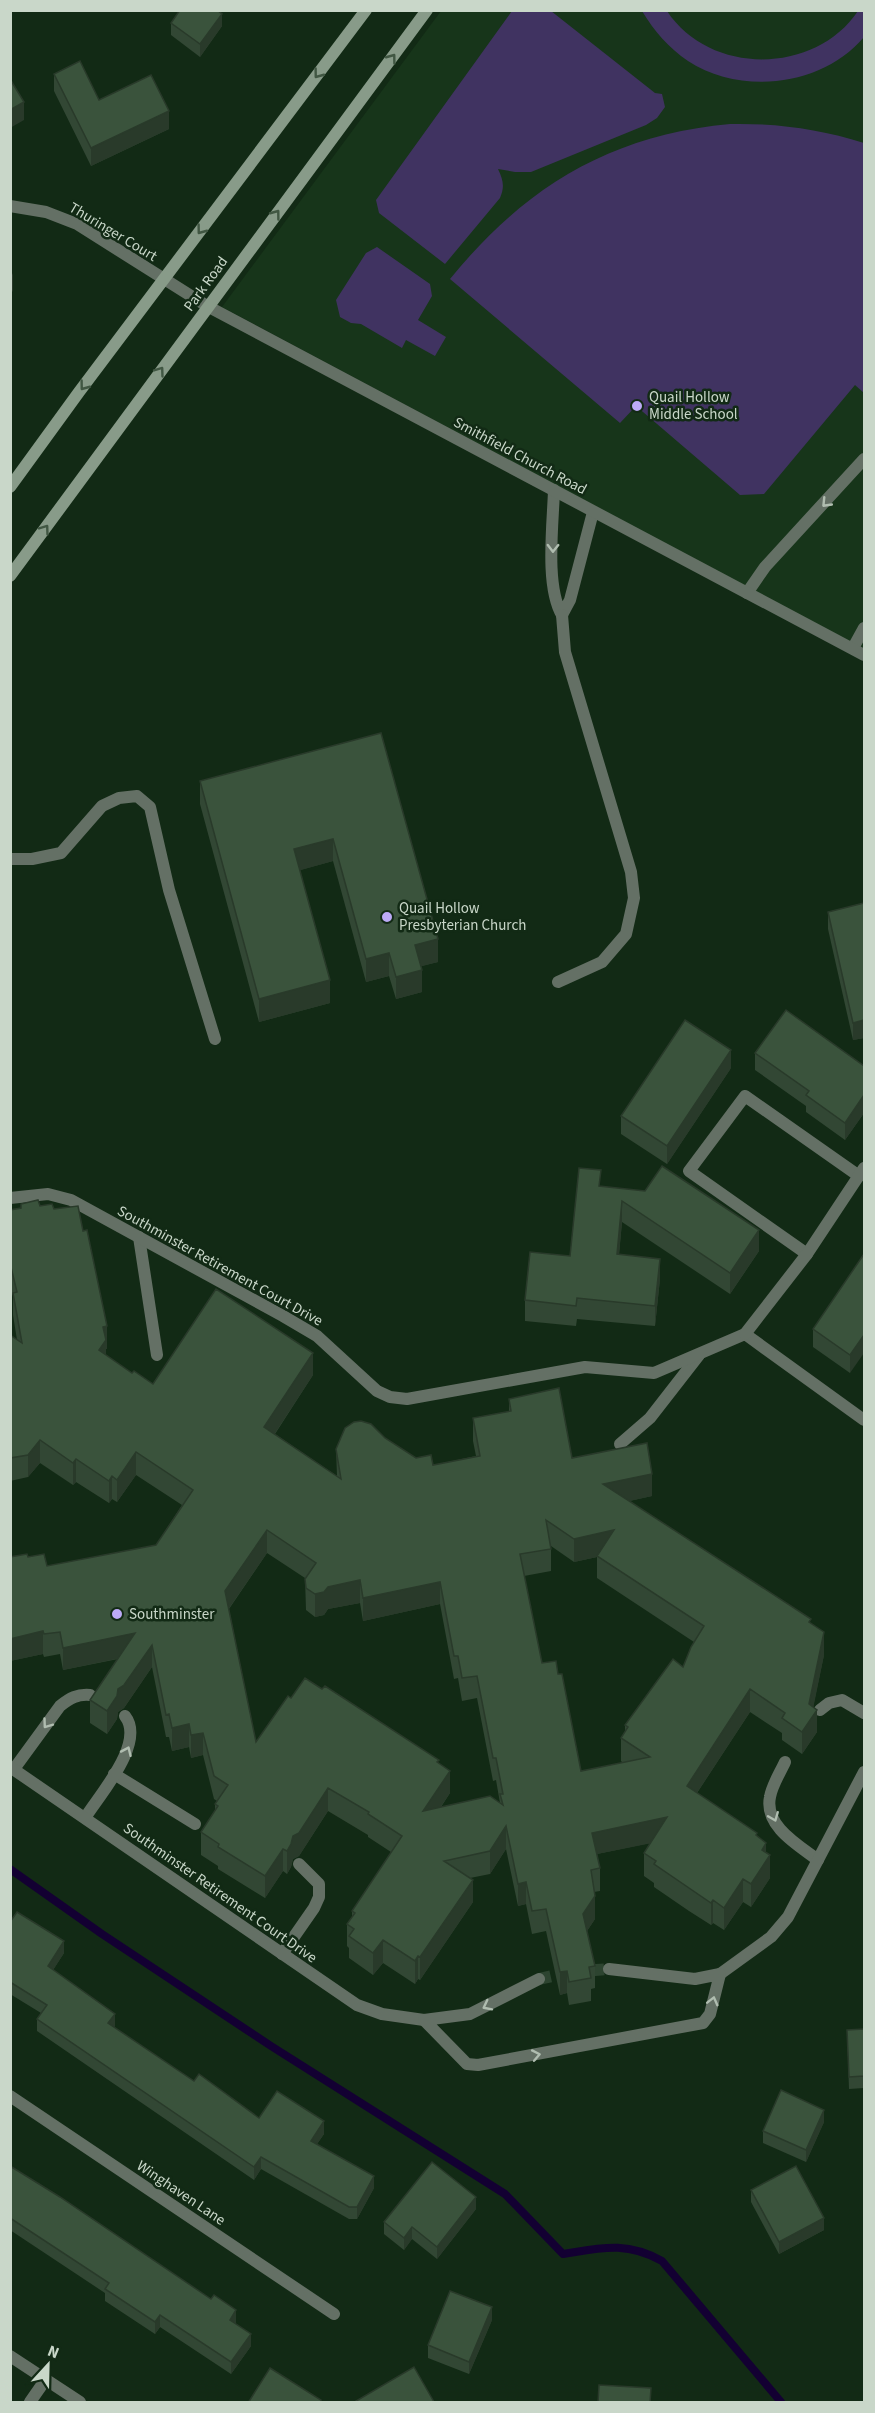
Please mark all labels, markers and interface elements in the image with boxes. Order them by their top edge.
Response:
one-way arrow [385,53,396,64]
one-way arrow [314,68,325,79]
street label: Thuringer Court [65,197,161,267]
one-way arrow [269,210,280,221]
one-way arrow [197,224,208,235]
street label: Park Road [179,252,233,316]
one-way arrow [153,367,164,378]
one-way arrow [80,379,91,390]
place label: Quail Hollow Middle School [649,387,738,425]
marker: Quail Hollow Middle School [630,399,644,413]
street label: Smithfield Church Road [450,412,590,500]
one-way arrow [822,496,833,506]
one-way arrow [38,524,49,535]
one-way arrow [547,544,559,553]
place label: Quail Hollow Presbyterian Church [399,898,526,936]
marker: Quail Hollow Presbyterian Church [380,910,394,924]
street label: Southminster Retirement Court Drive [113,1201,327,1331]
place label: Southminster [129,1604,215,1625]
marker: Southminster [110,1607,124,1621]
one-way arrow [43,1718,54,1729]
one-way arrow [120,1746,132,1757]
one-way arrow [767,1810,779,1821]
street label: Southminster Retirement Court Drive [119,1818,321,1968]
one-way arrow [706,1996,719,2006]
one-way arrow [482,1998,493,2010]
one-way arrow [530,2049,540,2062]
street label: Winghaven Lane [132,2155,230,2231]
north arrow [18,2335,78,2395]
text: N [44,2340,62,2364]

